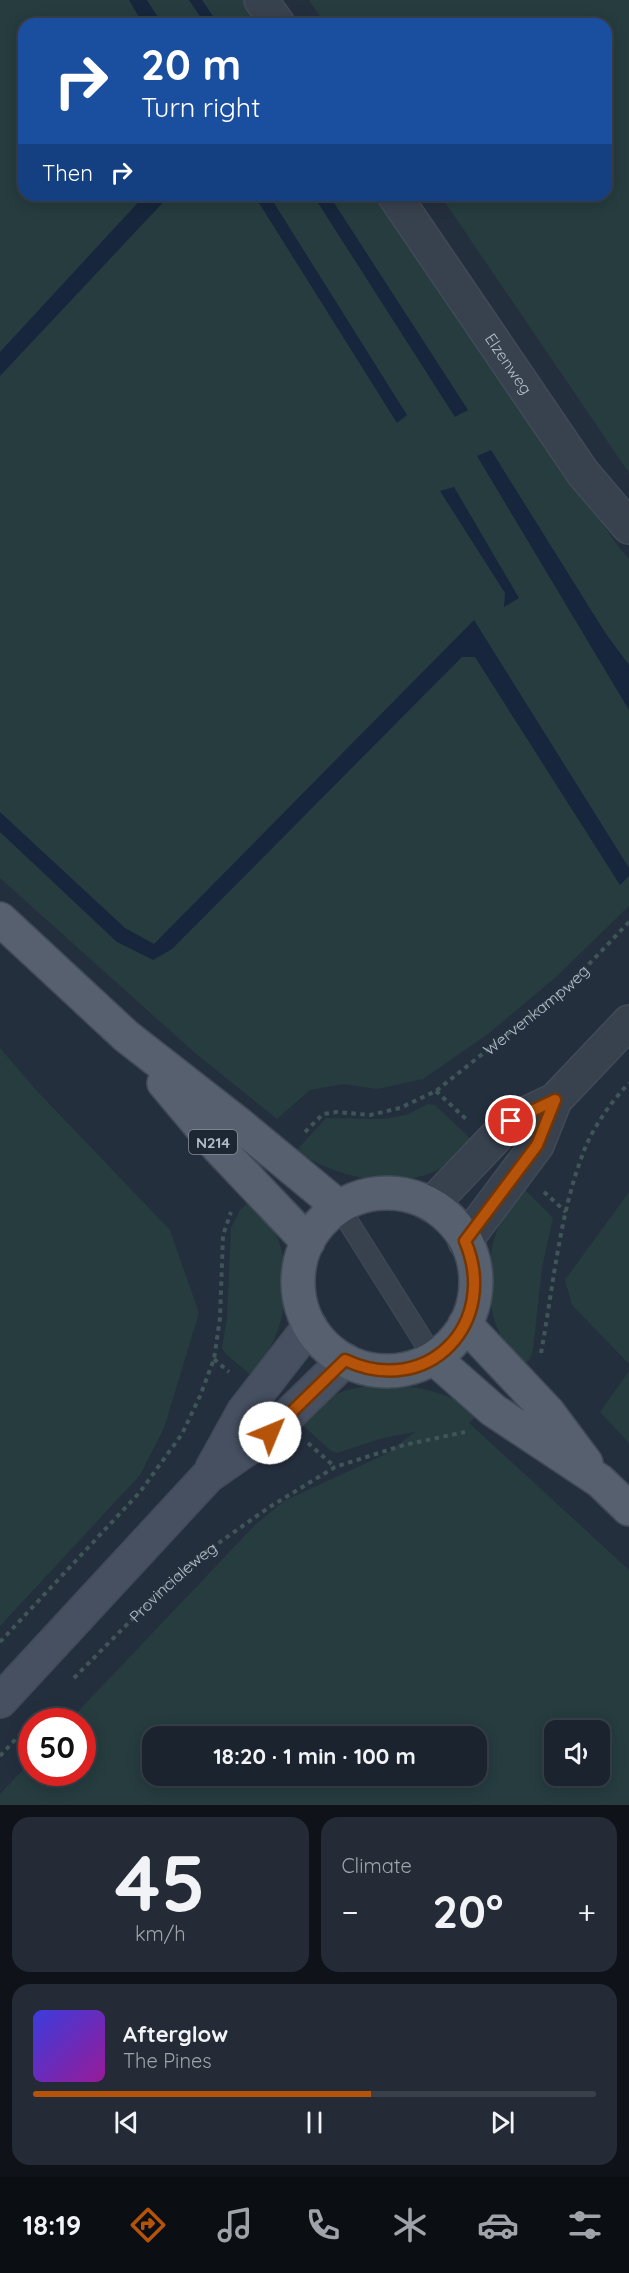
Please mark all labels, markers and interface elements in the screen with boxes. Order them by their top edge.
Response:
text: 20 m [141,38,241,91]
icon: right [42,42,120,120]
text: Turn right [141,90,260,124]
icon: right [105,156,138,189]
text: Then [42,159,93,187]
street label: Elzenweg [481,329,537,398]
street label: Wervenkampweg [479,961,593,1060]
pin [485,1095,536,1146]
icon: arrive [494,1104,527,1137]
road number: N214 [189,1130,237,1154]
position arrow [238,1401,302,1465]
street label: Provincialeweg [125,1538,221,1626]
speed limit sign: 50 [18,1708,96,1786]
map controls [544,1720,610,1786]
button: sound [544,1720,610,1786]
text: 18:20 · 1 min · 100 m [213,1742,416,1770]
text: 45 [115,1833,206,1931]
text: Climate [342,1853,412,1878]
text: 20° [433,1883,503,1939]
text: − [342,1891,359,1932]
text: + [577,1891,596,1932]
text: km/h [135,1921,186,1946]
text: Afterglow [123,2020,228,2048]
text: The Pines [123,2048,212,2073]
icon: previous [110,2106,143,2139]
icon: pause [298,2106,331,2139]
icon: next [486,2106,519,2139]
icon: directions [127,2204,169,2246]
icon: music [214,2204,256,2246]
icon: phone [302,2204,344,2246]
icon: climate [389,2204,431,2246]
icon: car [477,2204,519,2246]
icon: filters [564,2204,606,2246]
text: 18:19 [23,2208,81,2242]

